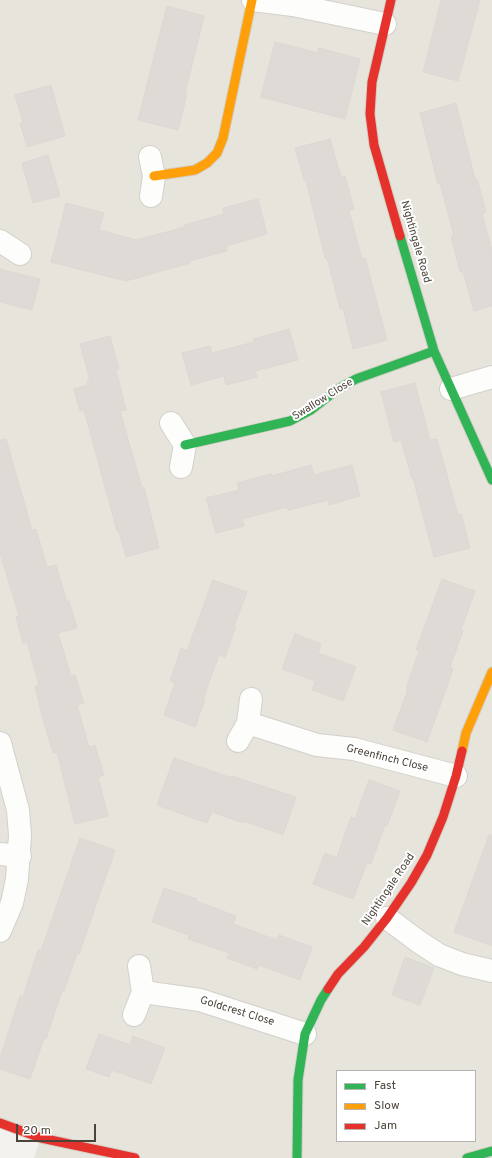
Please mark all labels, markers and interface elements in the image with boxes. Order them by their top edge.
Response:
street label: Nightingale Road [397,199,433,285]
street label: Swallow Close [290,376,356,424]
street label: Greenfinch Close [345,742,429,776]
street label: Nightingale Road [360,851,418,929]
street label: Goldcrest Close [198,994,276,1030]
legend [336,1070,476,1142]
text: Fast [374,1078,396,1094]
text: Slow [374,1098,400,1114]
scale bar [18,1116,98,1142]
text: Jam [374,1118,397,1134]
text: 20 m [23,1123,51,1139]

